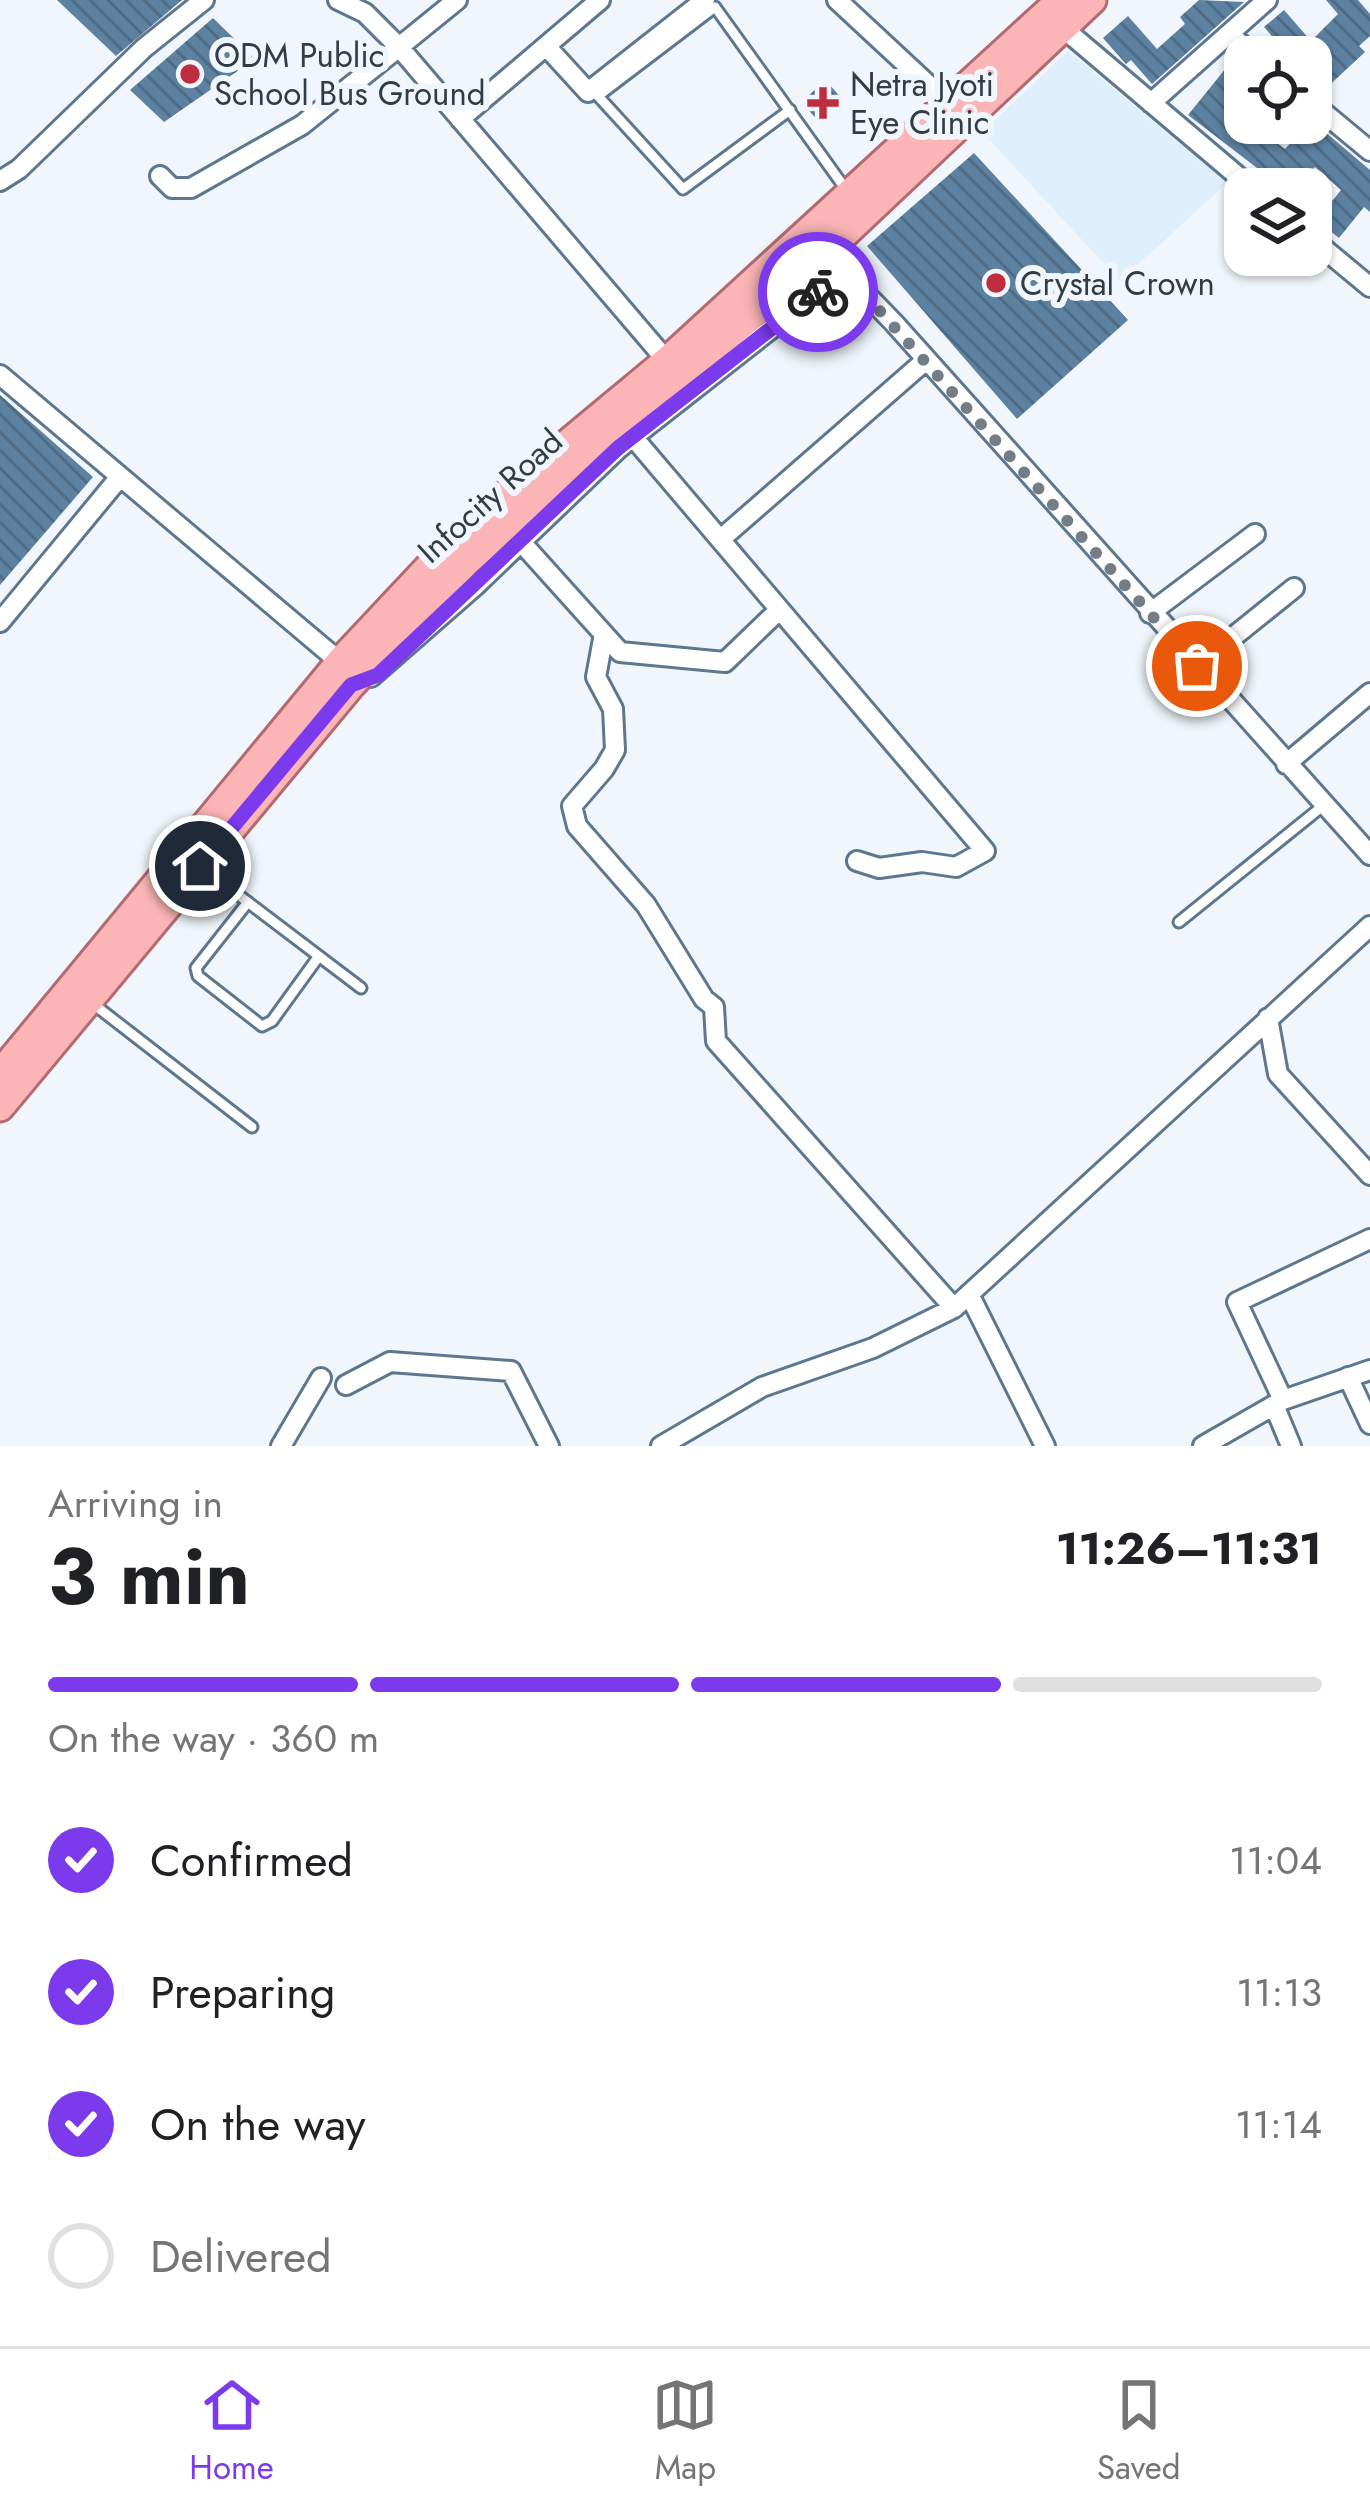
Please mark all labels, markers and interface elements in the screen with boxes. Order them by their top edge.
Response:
place label: ODM Public School Bus Ground [214,32,486,117]
map controls [1224,36,1332,276]
button: locate [1224,36,1332,144]
marker: ODM Public School Bus Ground [177,61,203,87]
place label: Netra Jyoti Eye Clinic [850,61,994,146]
marker: Netra Jyoti Eye Clinic [807,87,839,119]
button: layers [1224,168,1332,276]
courier [758,232,878,352]
icon: bike [785,259,851,325]
place label: Crystal Crown [1020,260,1215,307]
marker: Crystal Crown [983,270,1009,296]
street label: Infocity Road [407,418,573,574]
pin [1146,615,1248,717]
icon: bag [1164,633,1230,699]
pin [149,815,251,917]
icon: home [167,833,233,899]
text: Arriving in [48,1475,223,1532]
text: 11:26–11:31 [1056,1516,1322,1581]
text: 3 min [48,1521,250,1633]
text: On the way · 360 m [48,1710,379,1767]
icon: check [48,1827,114,1893]
text: Confirmed [150,1828,353,1893]
text: 11:04 [1229,1832,1322,1889]
icon: check [48,1959,114,2025]
text: Preparing [150,1960,335,2025]
text: 11:13 [1236,1964,1322,2021]
icon: check [48,2091,114,2157]
text: On the way [150,2092,366,2157]
text: 11:14 [1235,2096,1322,2153]
text: Delivered [150,2224,332,2289]
tab: Home [189,2372,274,2491]
tab: Map [652,2372,718,2491]
tab: Saved [1097,2372,1181,2491]

